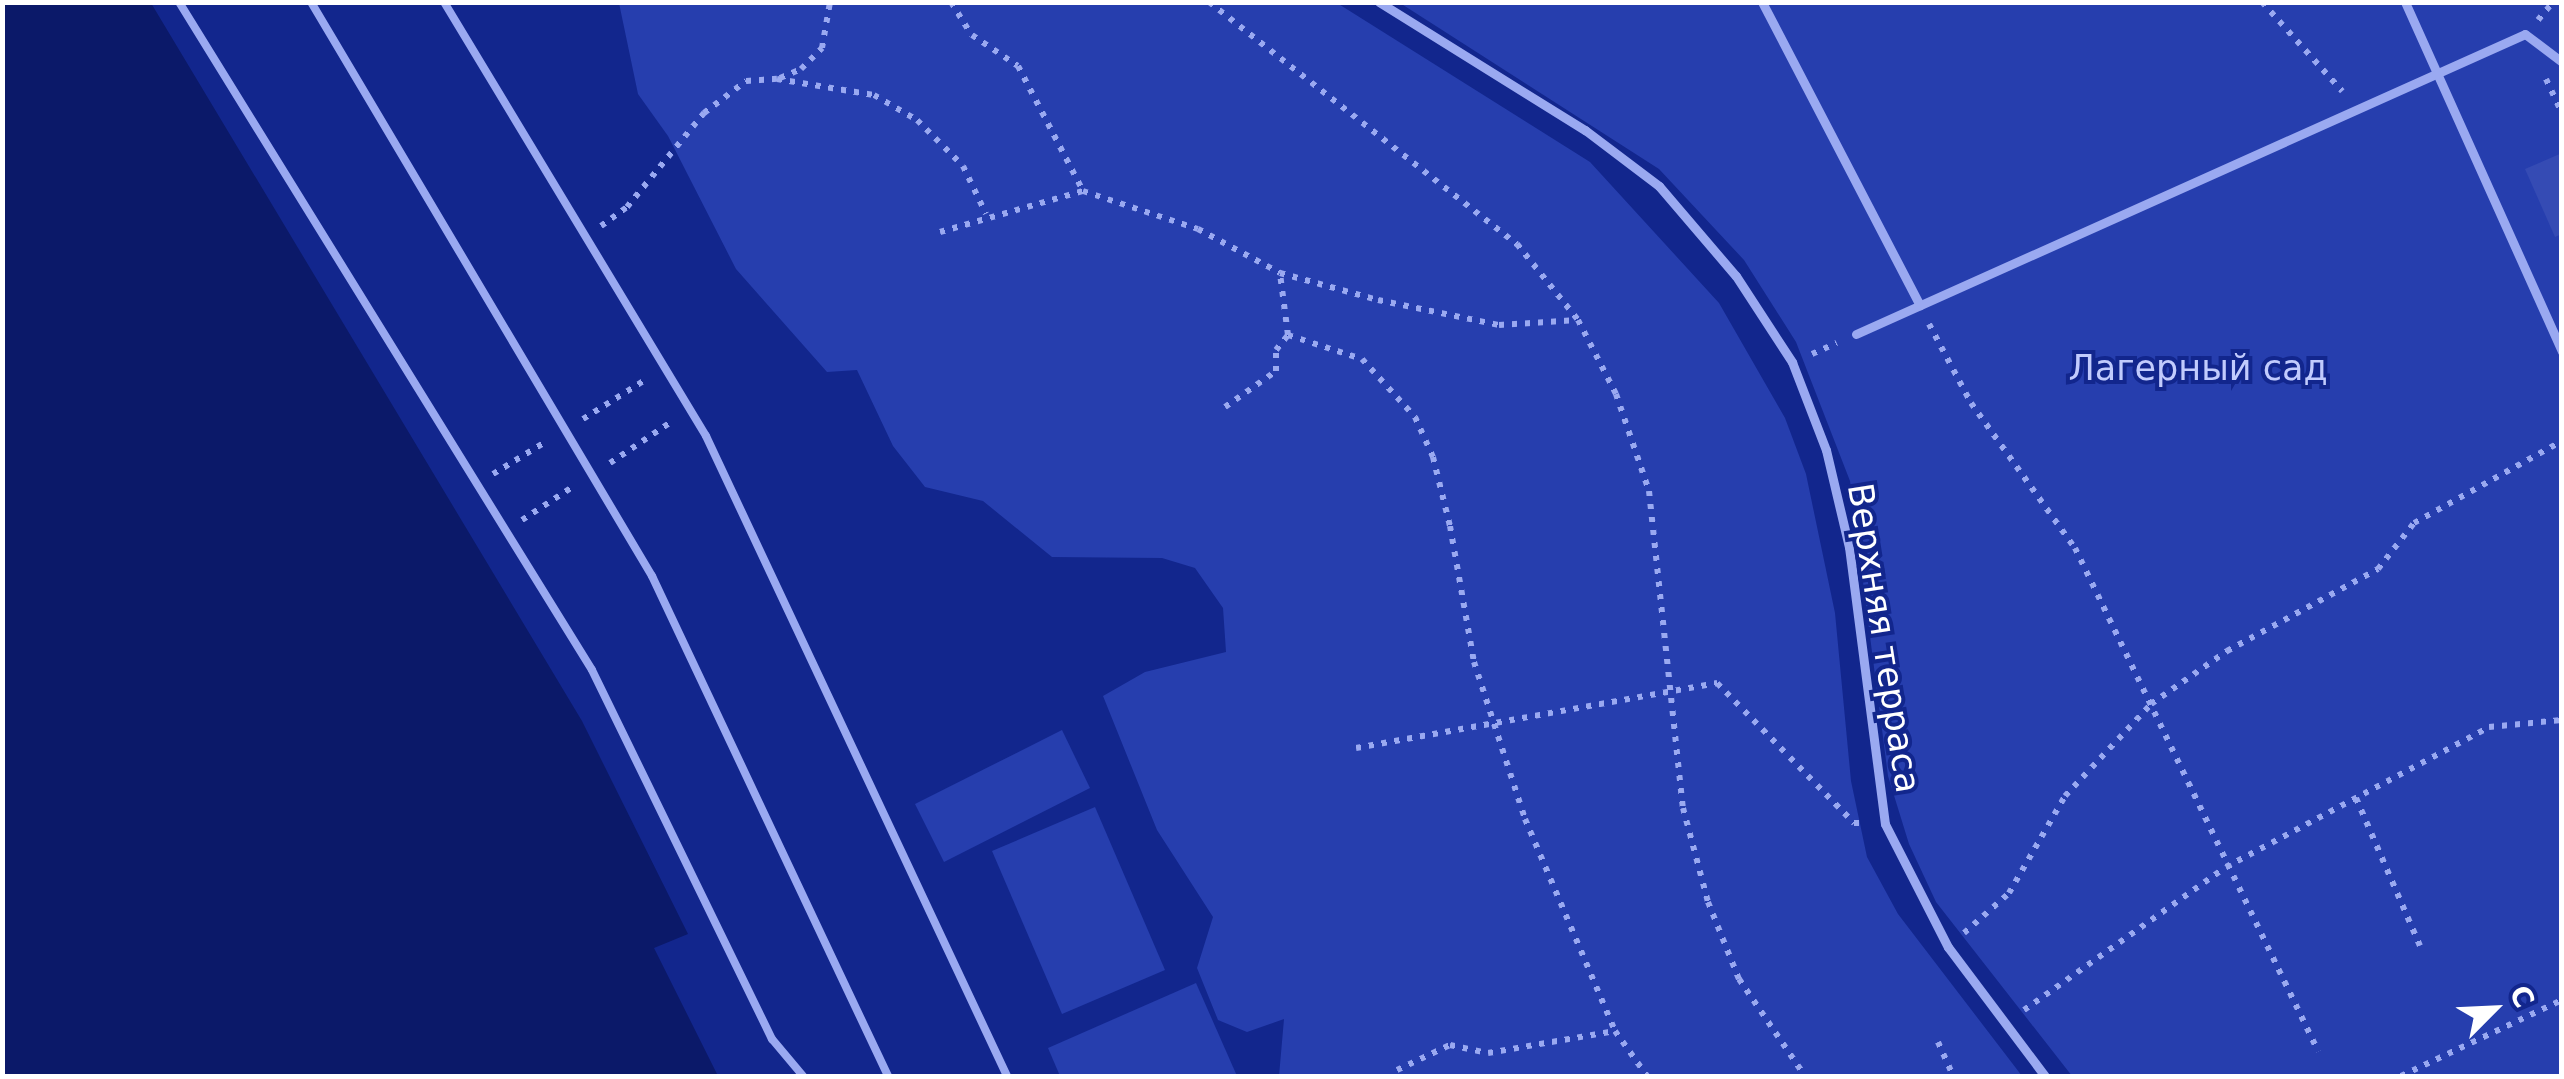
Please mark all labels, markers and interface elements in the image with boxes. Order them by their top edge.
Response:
park label: Лагерный сад [2068,347,2328,389]
street label: Верхняя терраса [1839,480,1929,796]
north arrow [2444,959,2544,1059]
text: С [2503,980,2541,1013]

